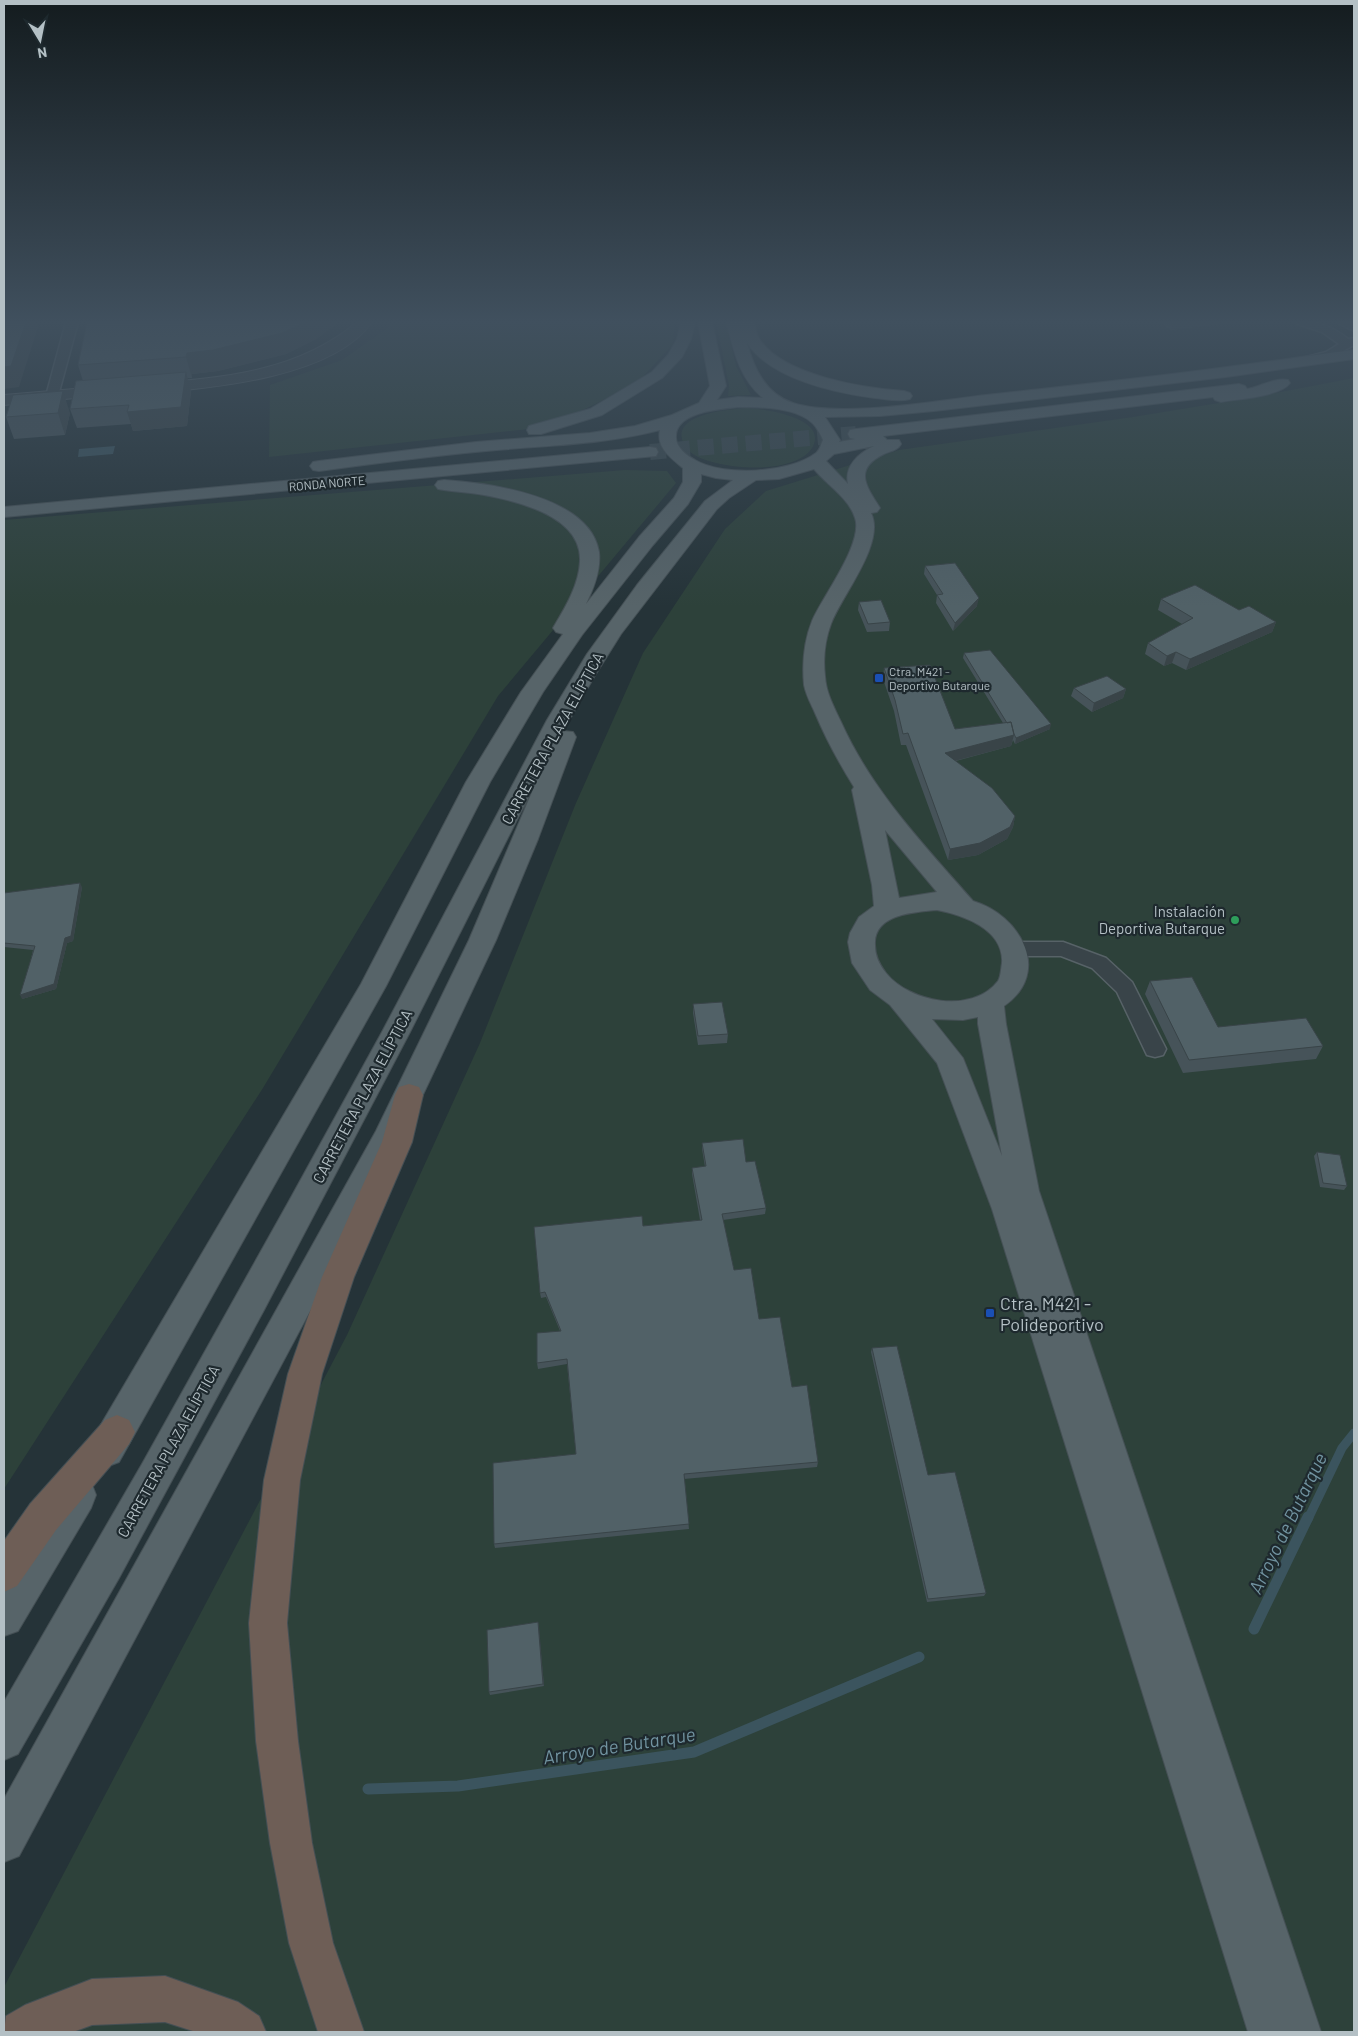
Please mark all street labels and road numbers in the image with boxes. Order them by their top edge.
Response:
street label: RONDA NORTE [288,473,366,493]
street label: CARRETERA PLAZA ELÍPTICA [497,649,607,827]
street label: CARRETERA PLAZA ELÍPTICA [309,1006,415,1186]
street label: CARRETERA PLAZA ELÍPTICA [113,1362,223,1540]

